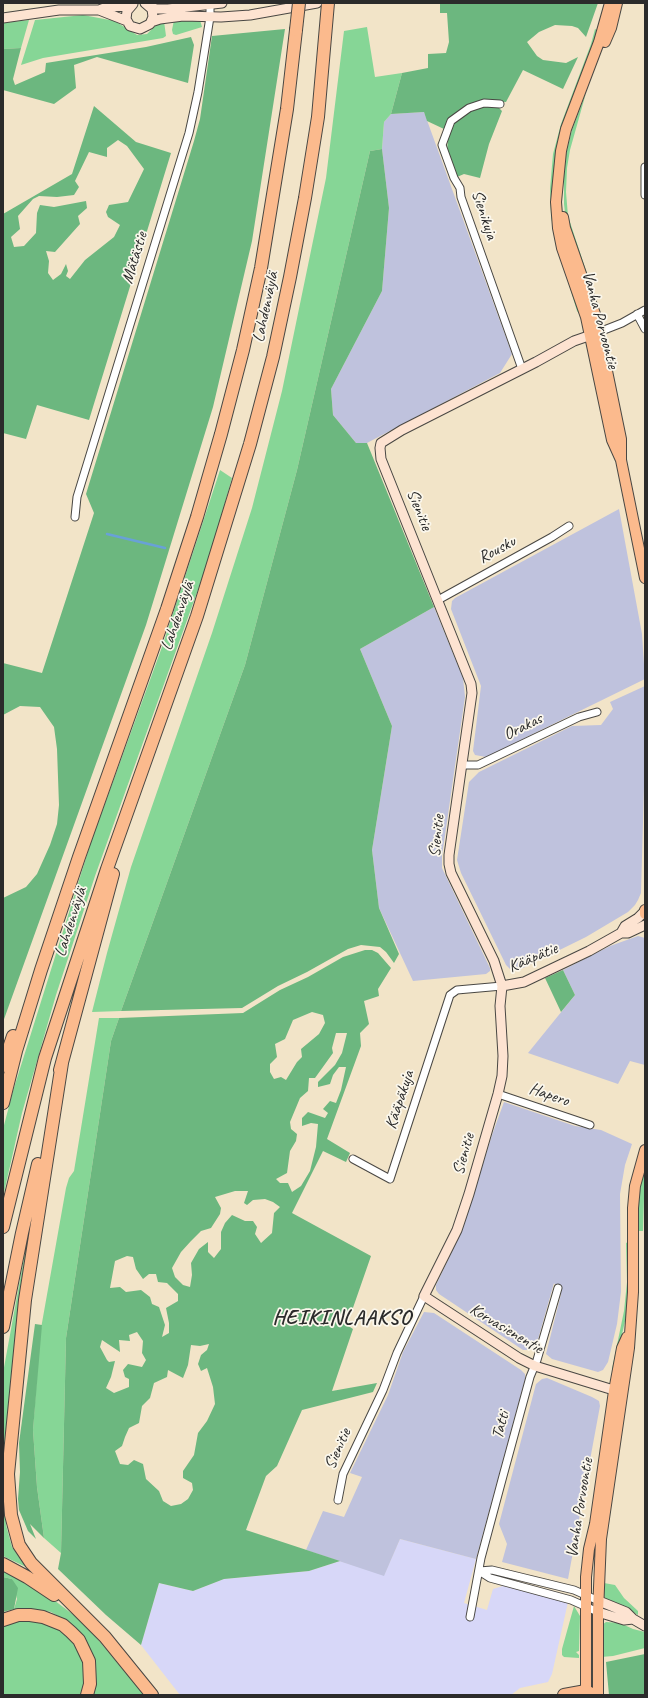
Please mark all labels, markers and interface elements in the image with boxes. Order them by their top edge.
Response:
street label: Sienikuja [466,188,502,242]
street label: Mätästie [118,230,152,286]
street label: Vanha Porvoontie [577,269,623,371]
street label: Lahdenväylä [249,270,283,344]
street label: Sienitie [402,486,436,534]
street label: Rousku [475,532,519,568]
street label: Lahdenväylä [157,579,199,653]
street label: Orakas [500,709,546,745]
street label: Sienitie [425,814,449,858]
street label: Lahdenväylä [50,885,92,959]
street label: Kääpätie [505,939,561,977]
street label: Kääpäkuja [381,1068,419,1132]
street label: Hapero [526,1079,572,1111]
street label: Sienitie [448,1131,480,1177]
street label: Korvasienentie [466,1299,546,1359]
district label: HEIKINLAAKSO [274,1305,410,1331]
street label: Tatti [488,1409,514,1441]
street label: Sienitie [320,1425,356,1473]
street label: Vanha Porvoontie [562,1457,598,1559]

